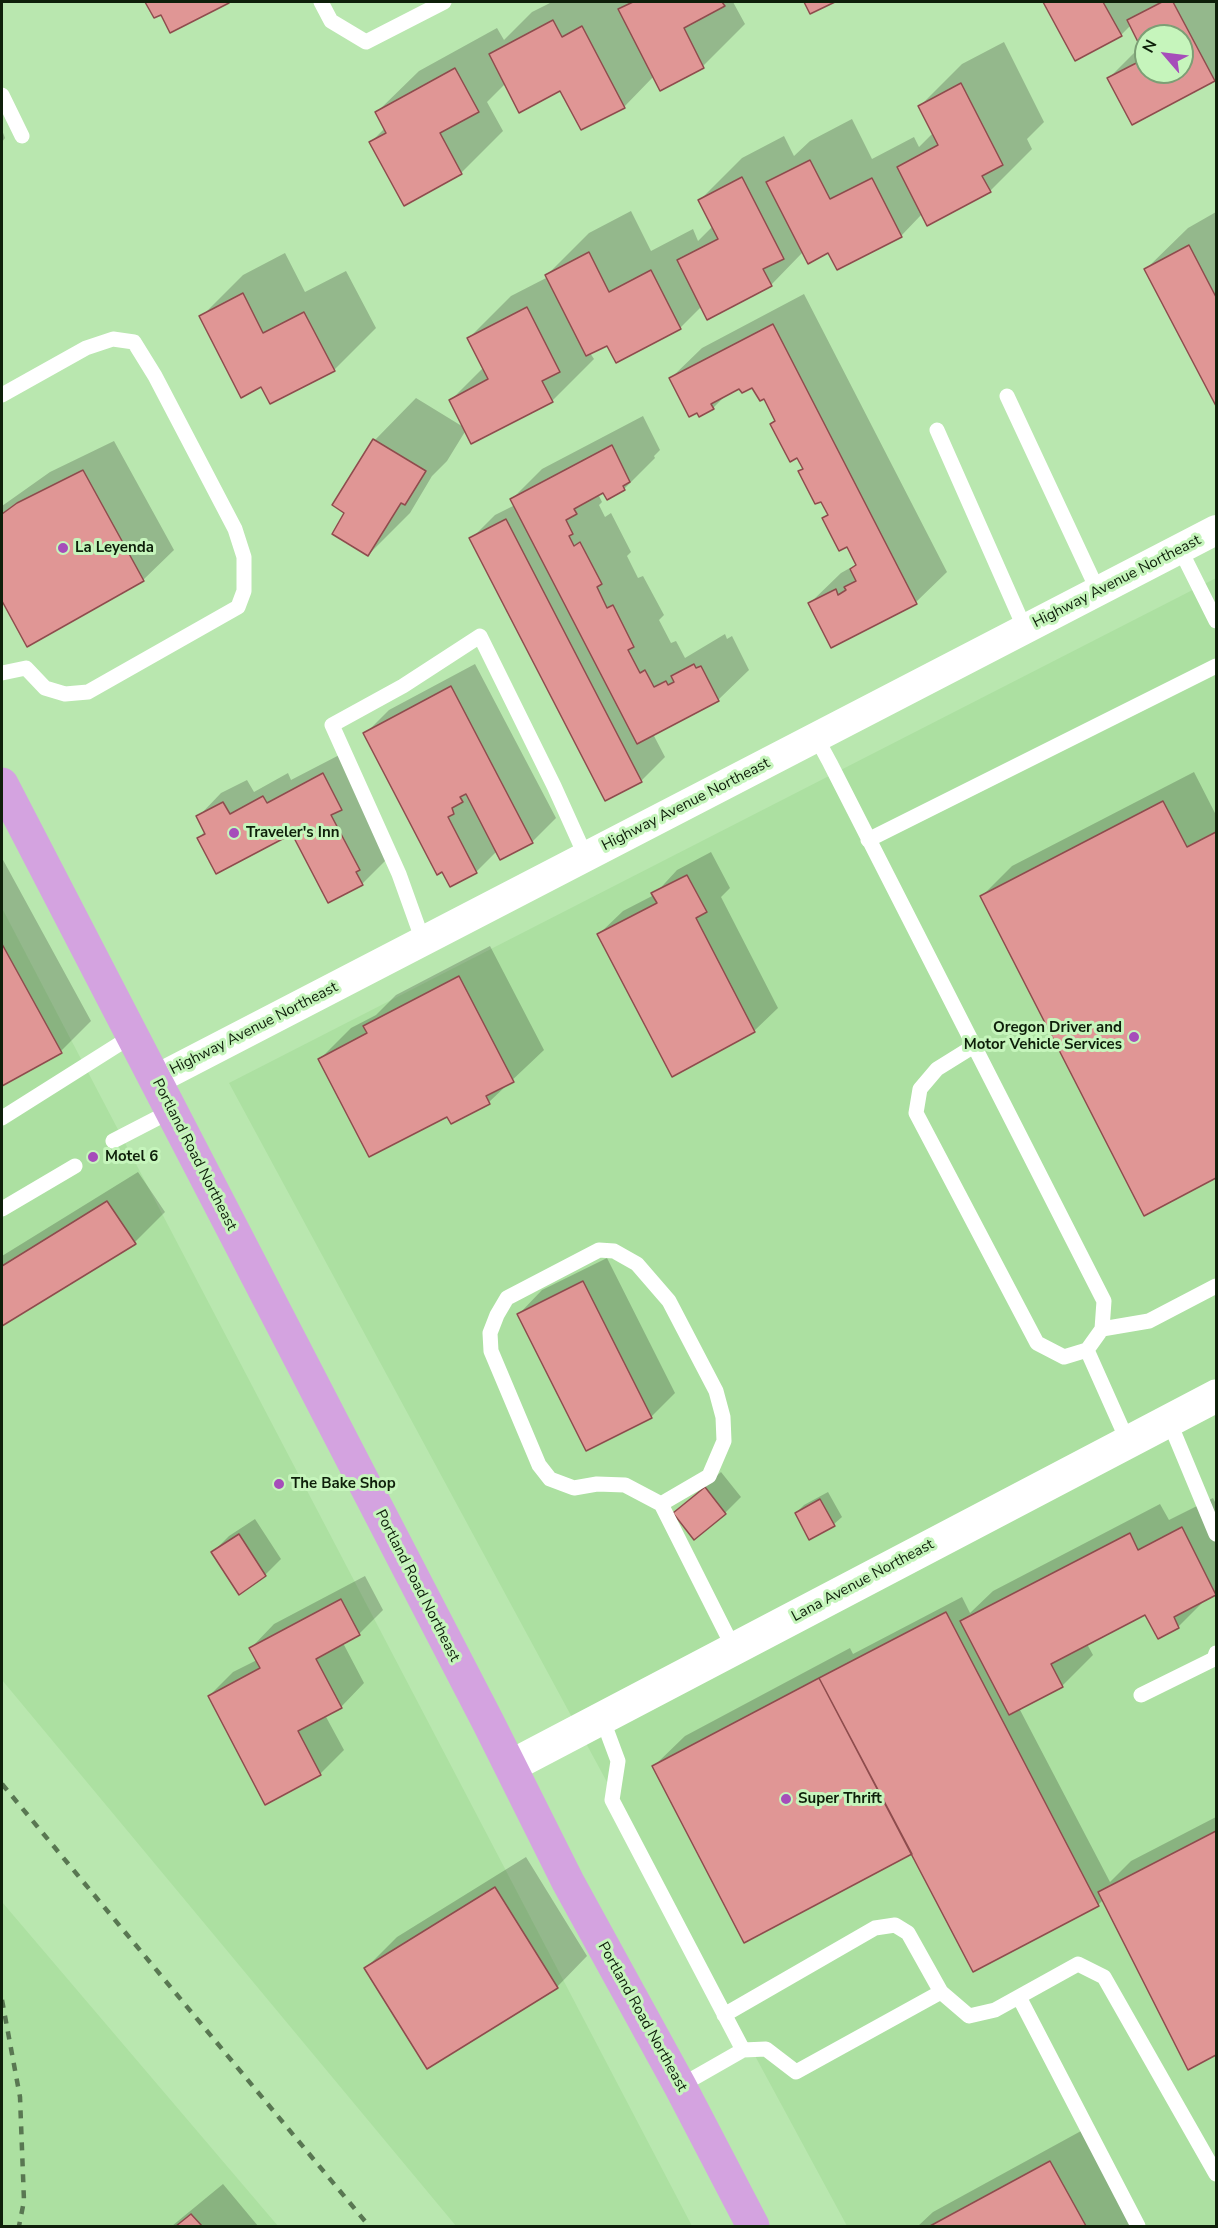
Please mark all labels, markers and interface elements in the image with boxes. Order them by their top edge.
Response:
north arrow [1134,24,1194,84]
text: N [1137,36,1162,57]
street label: Highway Avenue Northeast [1030,532,1204,632]
place label: La Leyenda [75,539,154,557]
marker: La Leyenda [56,541,70,555]
street label: Highway Avenue Northeast [599,755,773,855]
place label: Traveler's Inn [246,824,339,842]
marker: Traveler's Inn [227,826,241,840]
street label: Highway Avenue Northeast [167,979,341,1079]
place label: Oregon Driver and Motor Vehicle Services [964,1019,1122,1054]
marker: Oregon Driver and Motor Vehicle Services [1127,1030,1141,1044]
street label: Portland Road Northeast [148,1076,240,1234]
place label: Motel 6 [105,1148,158,1166]
marker: Motel 6 [86,1150,100,1164]
place label: The Bake Shop [291,1475,396,1493]
marker: The Bake Shop [272,1477,286,1491]
street label: Portland Road Northeast [371,1507,463,1665]
street label: Lana Avenue Northeast [789,1536,937,1626]
place label: Super Thrift [798,1790,882,1808]
marker: Super Thrift [779,1792,793,1806]
street label: Portland Road Northeast [593,1939,691,2095]

